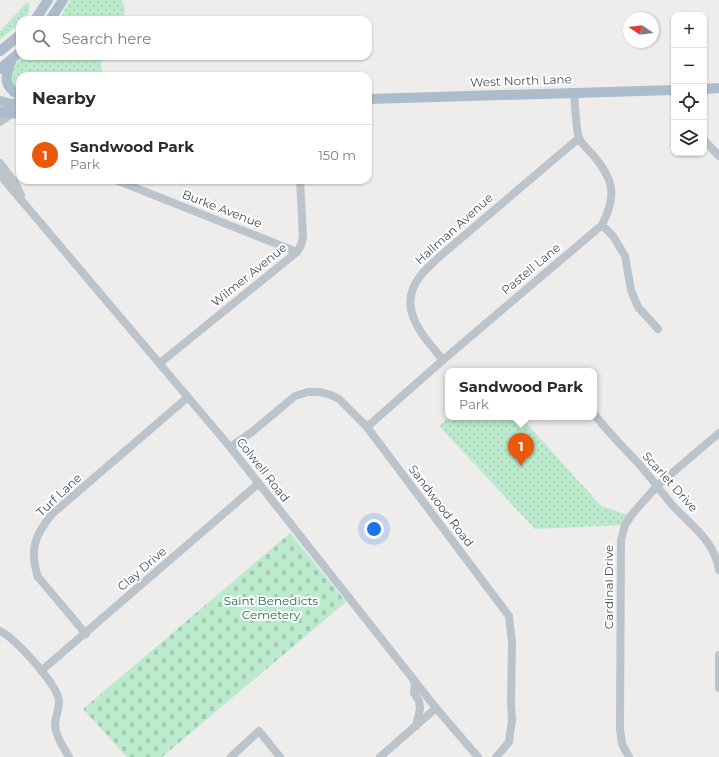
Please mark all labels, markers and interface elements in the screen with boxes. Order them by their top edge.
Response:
north arrow [623,12,659,48]
map controls [671,12,707,156]
button: + [671,12,707,48]
search box [16,16,372,60]
icon: search [30,27,52,49]
text: Search here [62,29,151,48]
button: − [671,48,707,84]
street label: West North Lane [470,71,572,90]
button: locate [671,84,707,120]
text: Nearby [32,88,96,108]
button: layers [671,120,707,156]
text: Sandwood Park [70,137,194,156]
text: 1 [42,147,48,163]
text: 150 m [318,147,356,163]
text: Park [70,156,100,172]
street label: Burke Avenue [180,186,264,231]
street label: Hallman Avenue [412,190,496,268]
street label: Wilmer Avenue [208,240,289,310]
street label: Pastell Lane [498,240,563,298]
popup [445,368,597,420]
text: Sandwood Park [459,377,583,396]
text: Park [459,396,489,412]
pin: 1 [508,433,534,466]
street label: Colwell Road [234,435,293,505]
street label: Scarlet Drive [639,448,701,515]
street label: Sandwood Road [406,462,477,550]
street label: Turf Lane [33,470,84,519]
your location [364,519,384,539]
street label: Clay Drive [114,543,169,594]
street label: Cardinal Drive [601,545,616,629]
park label: Saint Benedicts Cemetery [224,593,318,622]

